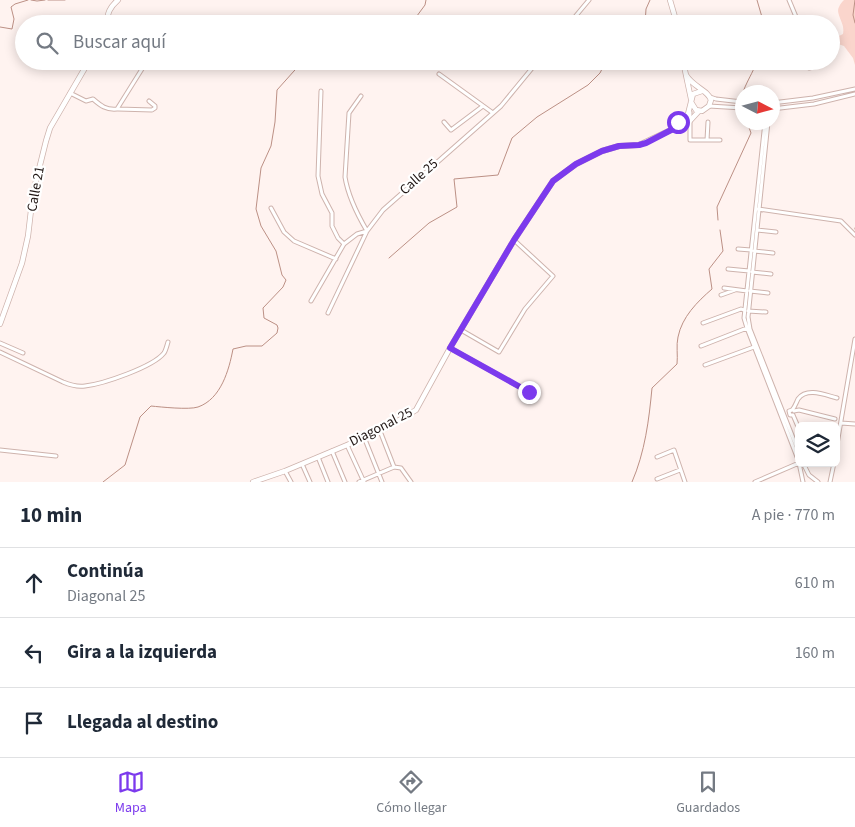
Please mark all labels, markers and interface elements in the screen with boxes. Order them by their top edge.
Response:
search box [15,15,840,70]
icon: search [33,29,61,57]
text: Buscar aquí [73,29,166,56]
north arrow [735,85,780,130]
route start [667,111,690,134]
street label: Calle 25 [395,154,443,200]
street label: Calle 21 [22,165,50,213]
route end [518,381,541,404]
street label: Diagonal 25 [346,403,416,451]
map controls [795,422,840,467]
button: layers [795,422,840,467]
text: 10 min [20,500,82,530]
text: A pie · 770 m [752,504,835,526]
text: Continúa [67,558,144,585]
icon: ahead [20,569,48,597]
text: 610 m [795,572,835,594]
text: Diagonal 25 [67,585,145,607]
icon: left [20,639,48,667]
text: Gira a la izquierda [67,639,217,666]
text: 160 m [795,642,835,664]
icon: arrive [20,709,48,737]
text: Llegada al destino [67,709,218,736]
tab: Mapa [115,768,147,818]
tab: Cómo llegar [376,768,447,818]
tab: Guardados [676,768,740,818]

